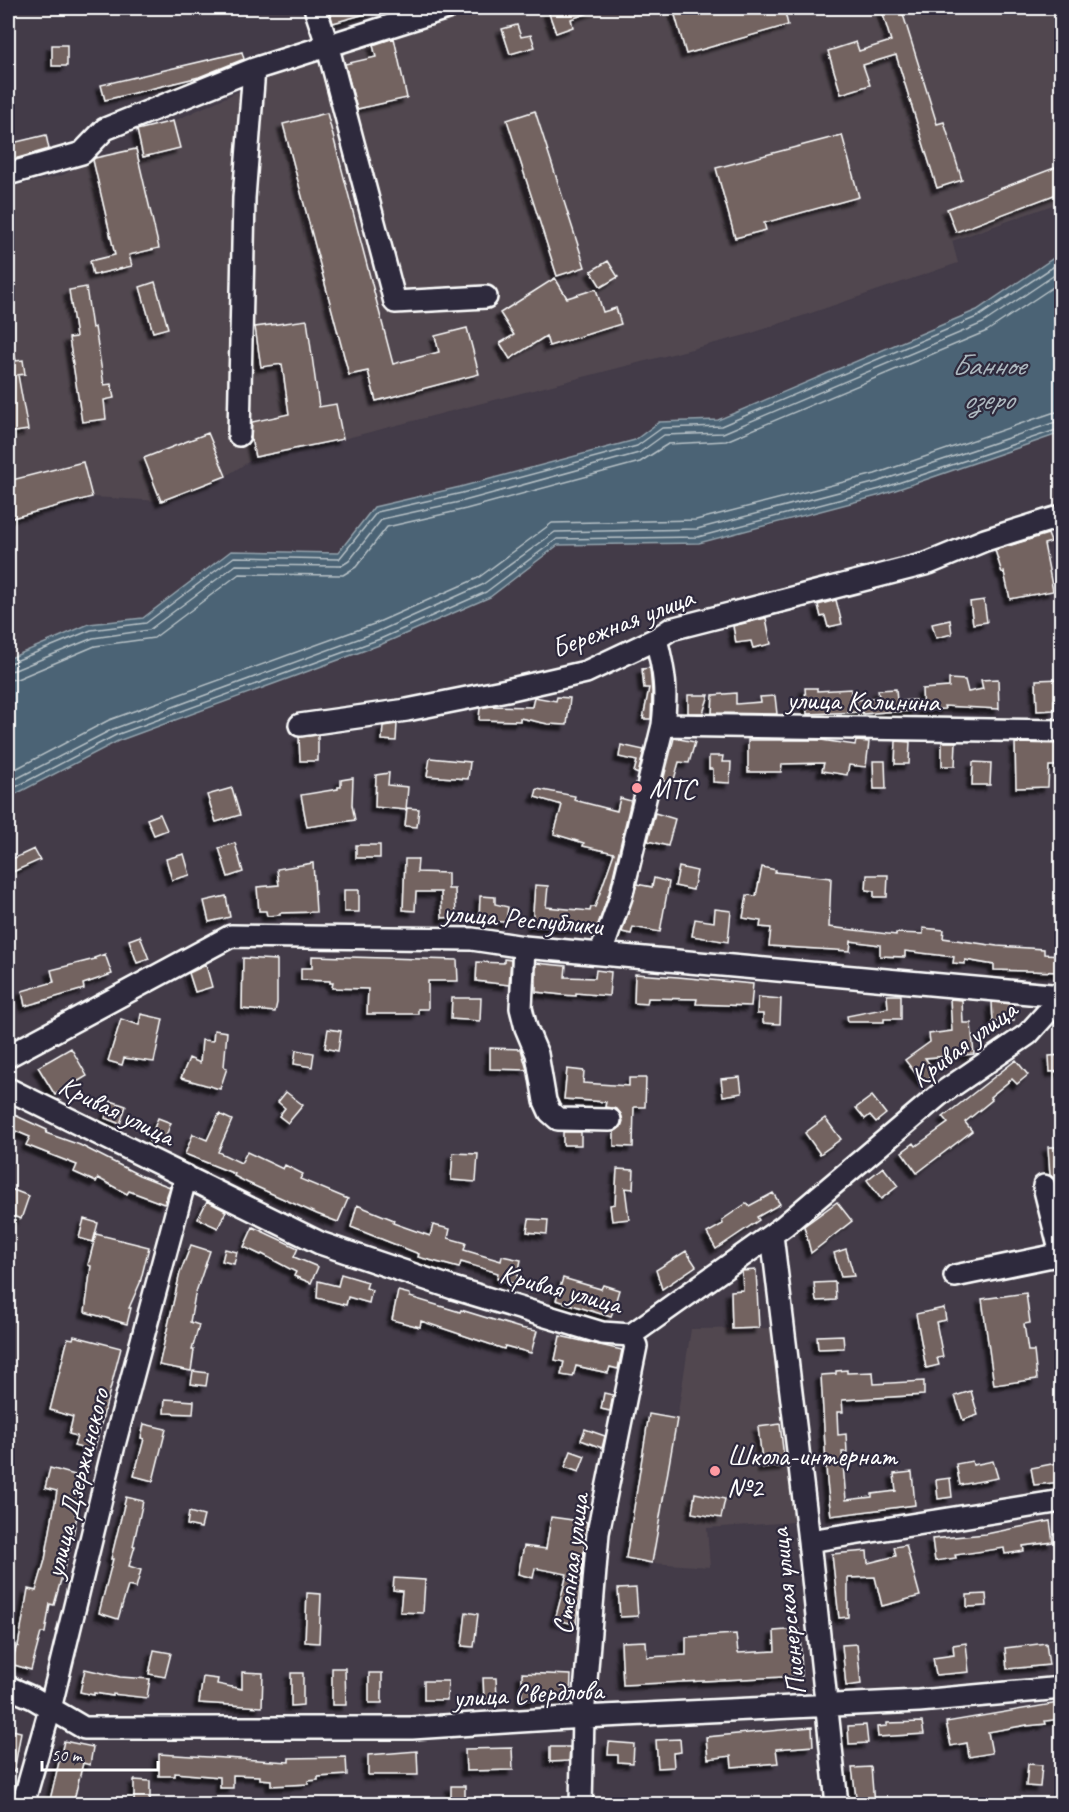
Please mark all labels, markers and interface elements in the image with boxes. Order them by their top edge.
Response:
water label: Банное озеро [951,346,1029,418]
street label: Бережная улица [546,579,700,666]
street label: улица Калинина [784,682,941,719]
place label: МТС [649,771,699,806]
marker: МТС [630,781,644,795]
street label: улица Республики [440,894,606,943]
street label: Кривая улица [903,990,1026,1095]
street label: Кривая улица [53,1067,183,1155]
street label: Кривая улица [496,1255,628,1322]
street label: улица Дзержинского [36,1383,117,1583]
place label: Школа-интернат №2 [727,1438,899,1505]
marker: Школа-интернат №2 [708,1464,722,1478]
street label: Степная улица [545,1489,597,1636]
street label: Пионерская улица [761,1525,814,1697]
street label: улица Свердлова [450,1672,606,1715]
scale bar [42,1734,158,1772]
text: 50 m [51,1744,84,1766]

